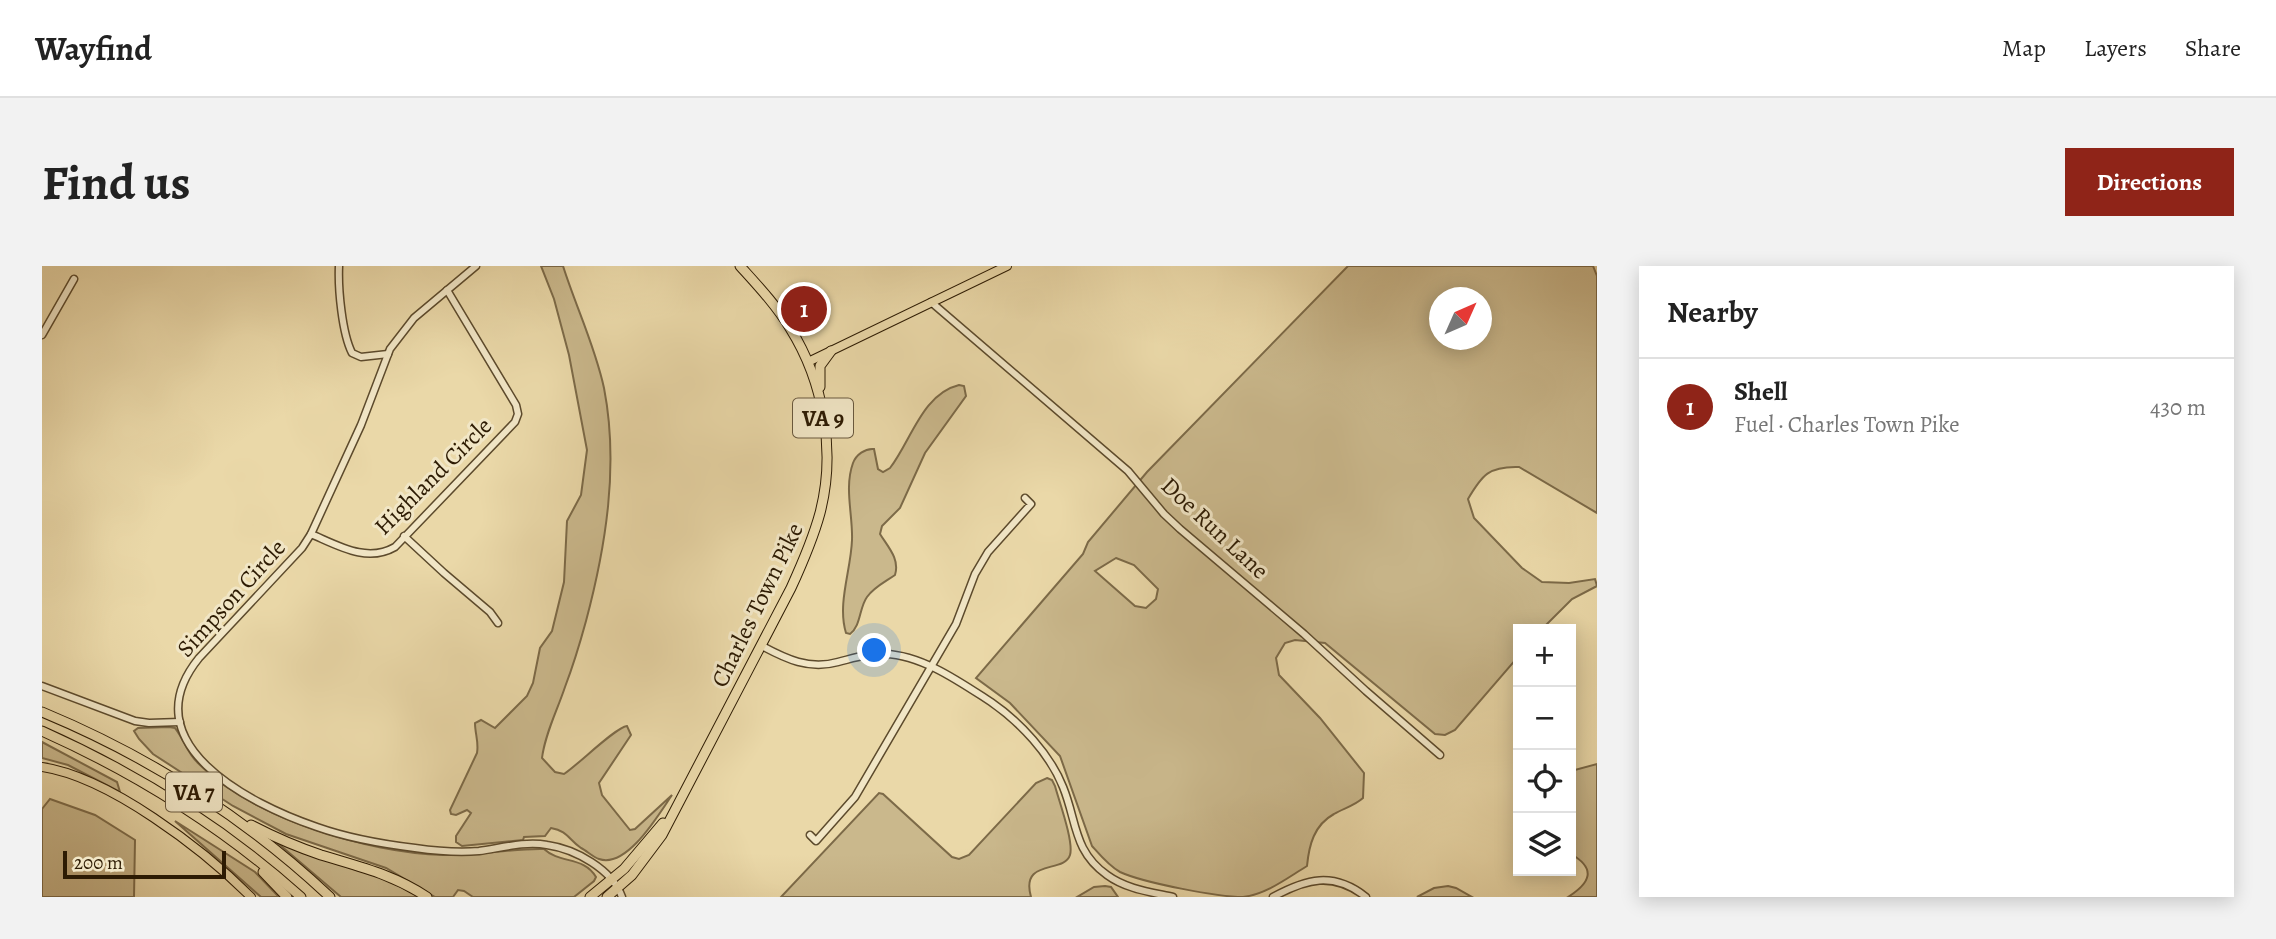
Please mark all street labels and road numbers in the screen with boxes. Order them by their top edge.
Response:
road number: VA 9 [793,398,853,438]
street label: Highland Circle [367,410,499,542]
street label: Doe Run Lane [1154,470,1276,586]
street label: Charles Town Pike [703,517,811,693]
street label: Simpson Circle [169,532,293,664]
road number: VA 7 [166,772,222,812]

